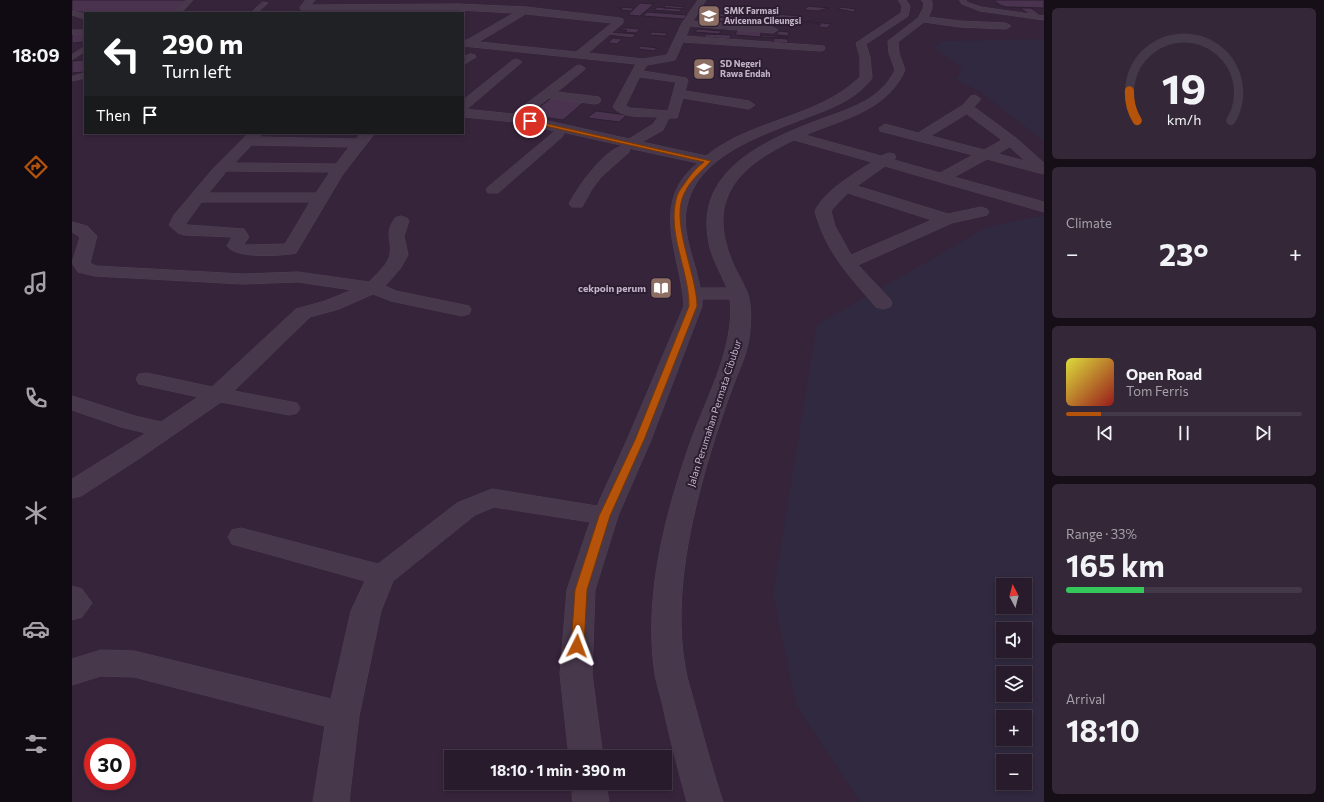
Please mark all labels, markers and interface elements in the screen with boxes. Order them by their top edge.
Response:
school or university icon: SMK Farmasi Avicenna Cileungsi [696,3,722,29]
place label: SMK Farmasi Avicenna Cileungsi [724,5,802,26]
text: 290 m [162,26,243,60]
icon: left [96,28,148,80]
text: 18:09 [12,44,60,66]
school or university icon: SD Negeri Rawa Endah [691,56,717,82]
place label: SD Negeri Rawa Endah [720,58,770,79]
text: Turn left [162,60,231,82]
text: 19 [1162,62,1206,113]
icon: arrive [139,104,161,126]
pin [513,104,547,138]
text: Then [96,106,131,124]
icon: arrive [519,110,541,132]
text: km/h [1167,110,1201,128]
icon: directions [22,153,50,181]
text: Climate [1066,215,1112,231]
text: 23° [1159,235,1209,272]
text: − [1066,240,1079,267]
text: + [1289,240,1302,267]
icon: music [22,269,50,297]
library icon: cekpoin perum [648,275,674,301]
place label: cekpoin perum [578,282,646,294]
street label: Jalan Perumahan Permata Cibubur [684,338,744,488]
text: Open Road [1126,365,1202,383]
text: Tom Ferris [1126,383,1189,399]
icon: phone [22,384,50,412]
icon: previous [1094,422,1116,444]
icon: pause [1173,422,1195,444]
icon: next [1252,422,1274,444]
icon: climate [22,499,50,527]
text: Range · 33% [1066,526,1137,542]
text: 165 km [1066,546,1165,583]
north arrow [996,578,1032,614]
map controls [996,578,1032,790]
icon: car [22,615,50,643]
button: sound [996,622,1032,658]
position arrow [556,625,598,667]
button: layers [996,666,1032,702]
text: Arrival [1066,691,1105,707]
button: + [996,710,1032,746]
text: 18:10 [1066,711,1140,748]
icon: filters [22,730,50,758]
speed limit sign: 30 [84,738,136,790]
button: − [996,754,1032,790]
text: 18:10 · 1 min · 390 m [490,761,626,779]

